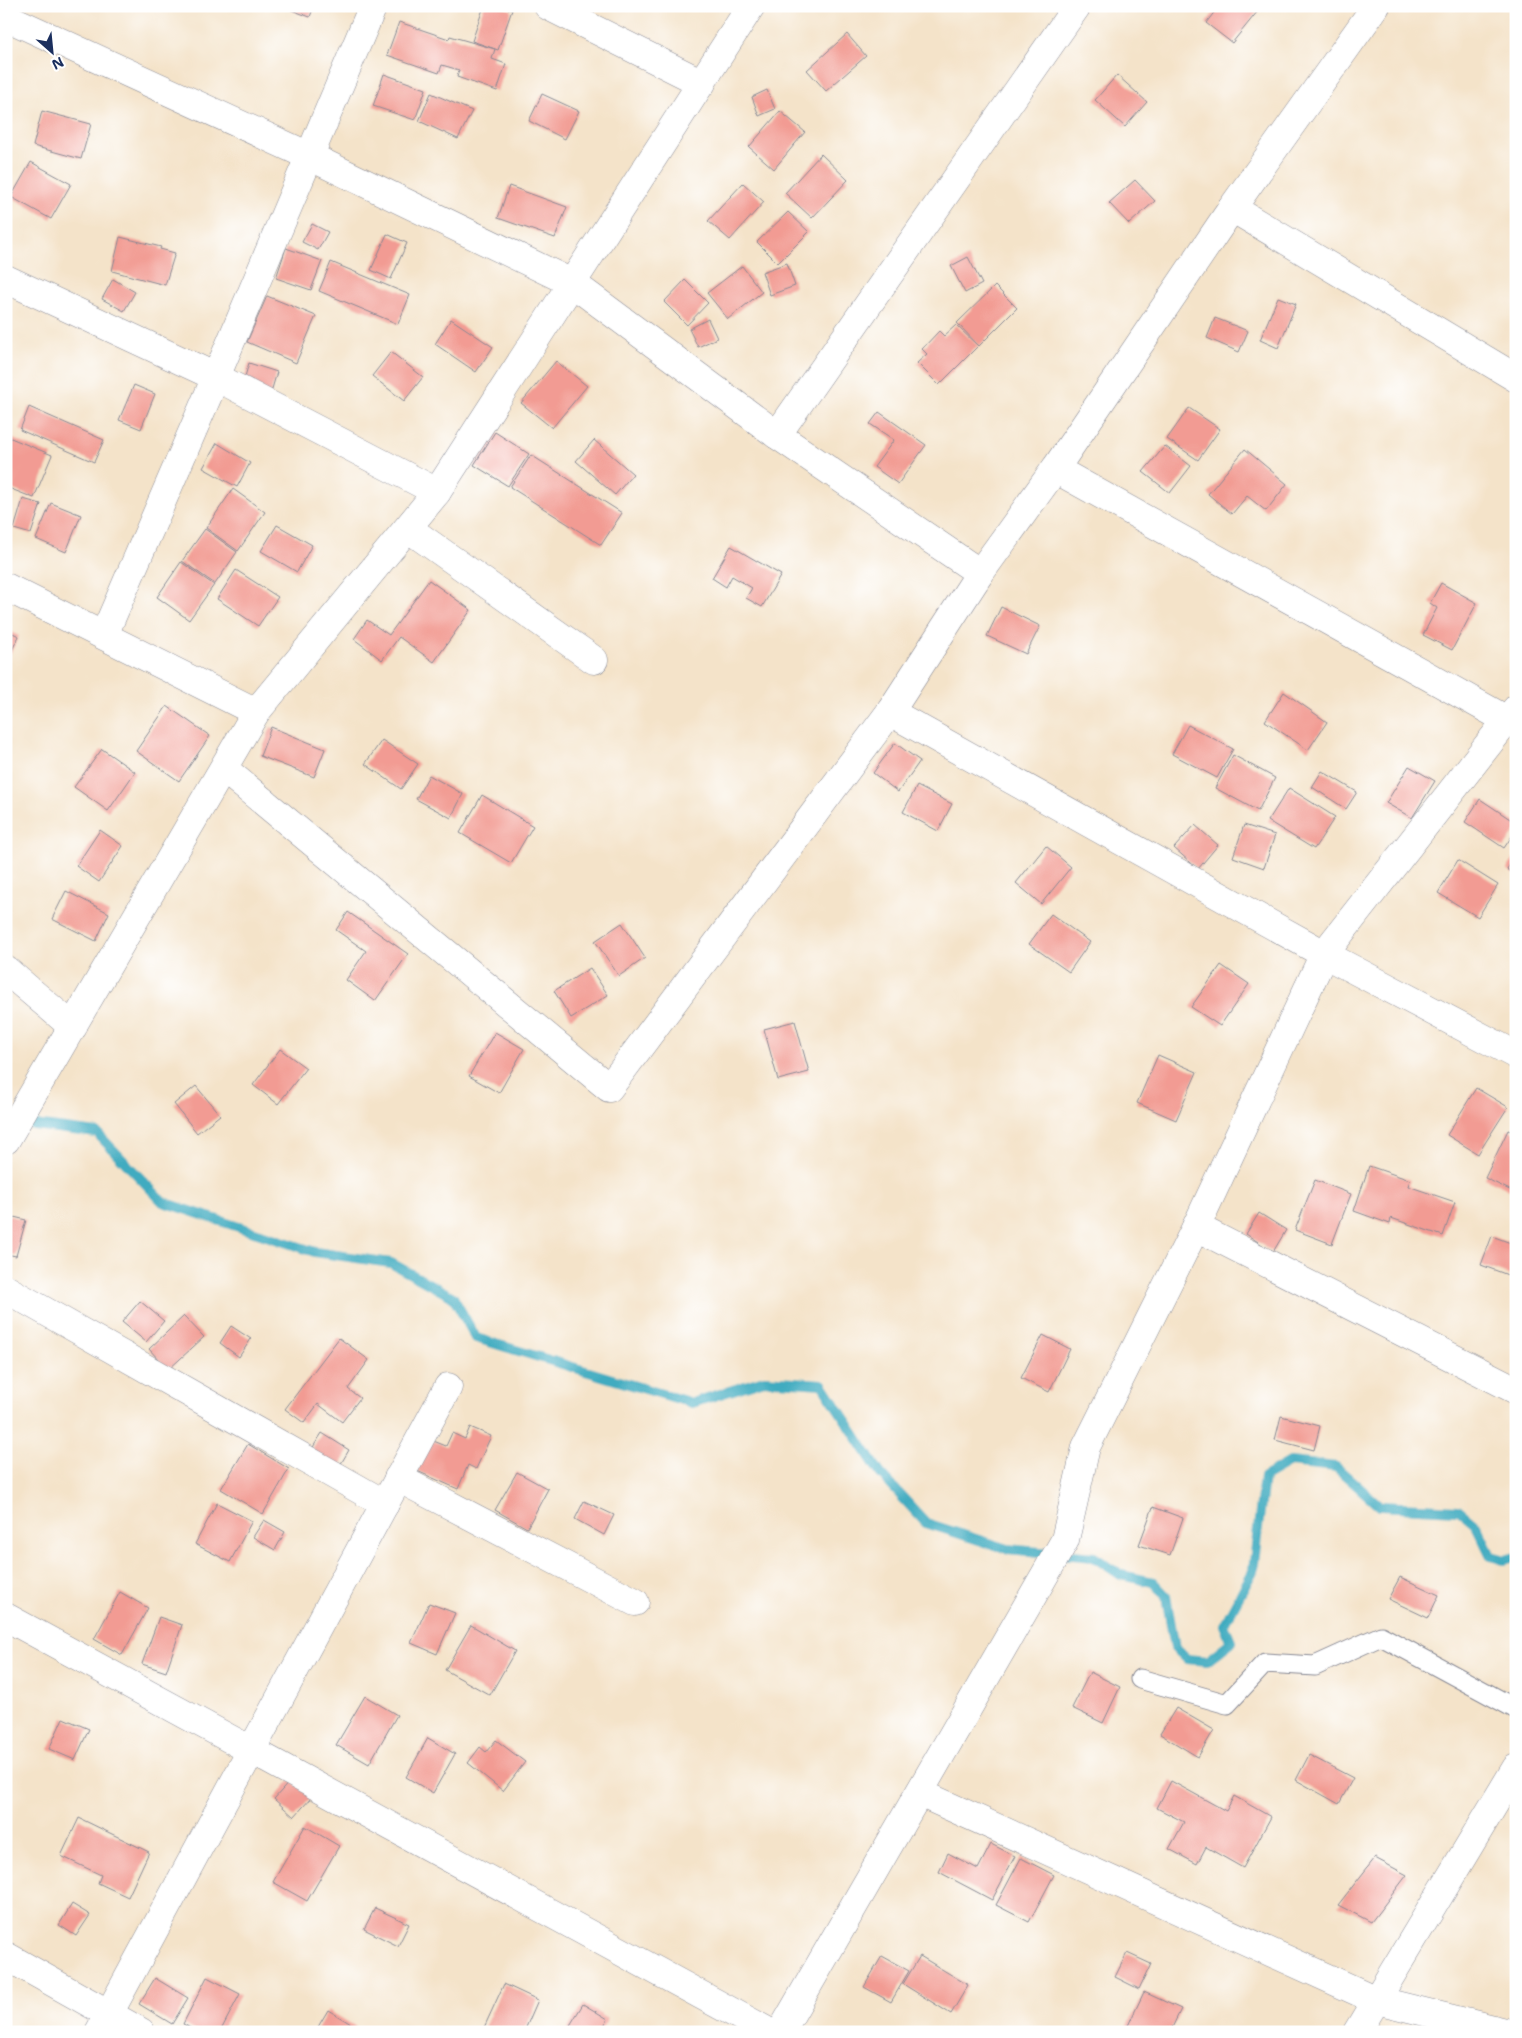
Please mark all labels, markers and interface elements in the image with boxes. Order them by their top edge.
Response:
north arrow [28,28,78,78]
text: N [49,53,67,74]

